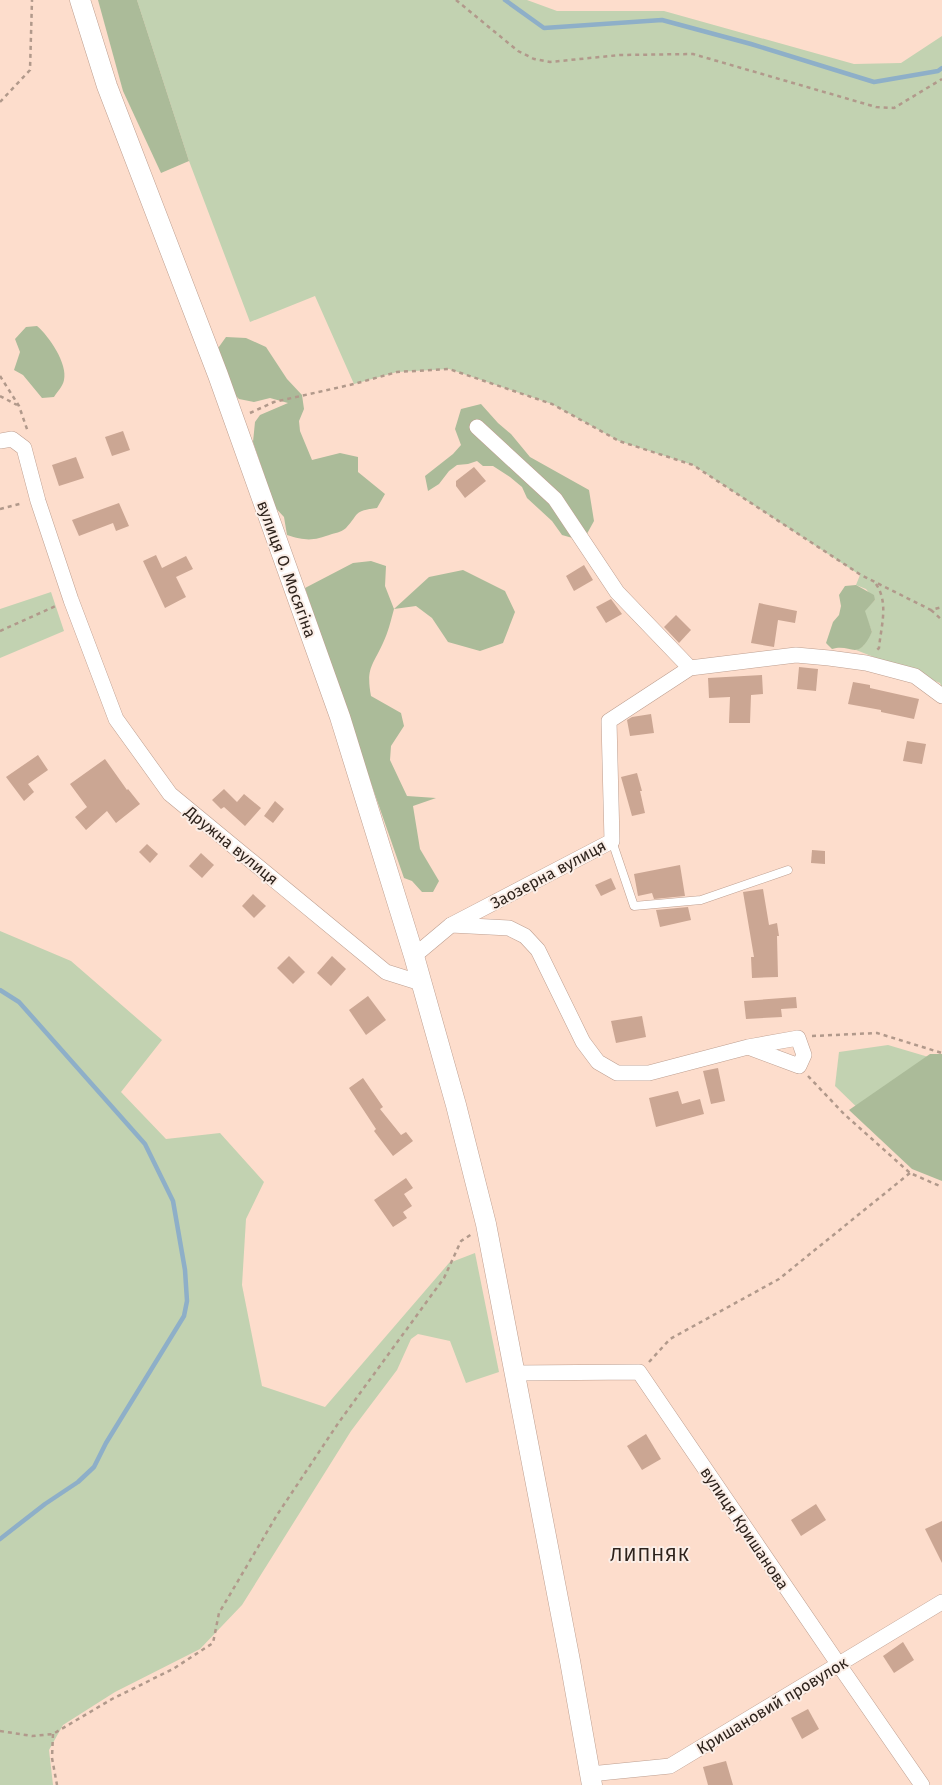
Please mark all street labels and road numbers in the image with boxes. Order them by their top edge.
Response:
street label: вулиця О. Мосягіна [253,498,320,640]
street label: Дружна вулиця [180,801,282,889]
street label: Заозерна вулиця [487,836,609,913]
street label: вулиця Кришанова [696,1463,793,1593]
street label: Кришановий провулок [693,1652,852,1758]

